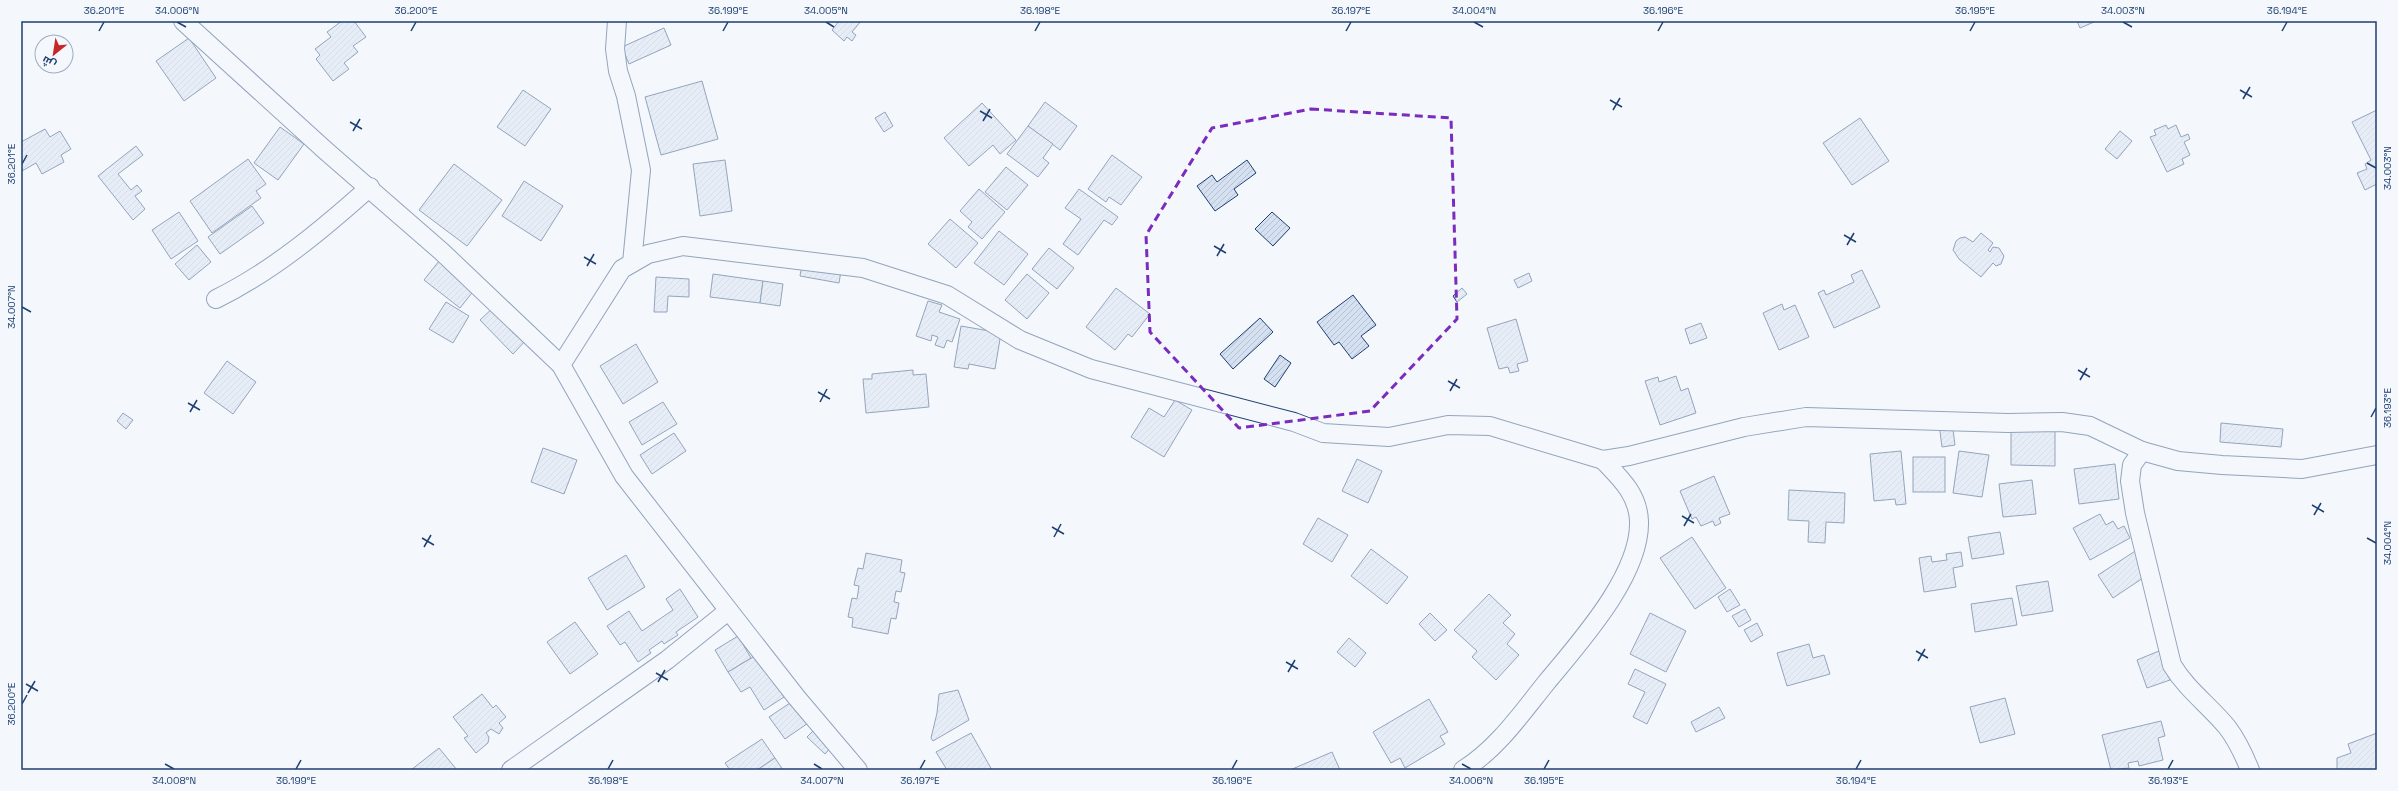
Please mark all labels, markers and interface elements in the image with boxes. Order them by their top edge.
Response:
text: 36.201°E [84,4,125,17]
text: 34.006°N [155,4,199,17]
text: 36.200°E [395,4,438,17]
text: 36.199°E [708,4,748,17]
text: 34.005°N [804,4,848,17]
text: 36.198°E [1020,4,1060,17]
text: 36.197°E [1331,4,1371,17]
text: 34.004°N [1452,4,1496,17]
text: 36.196°E [1643,4,1683,17]
text: 36.195°E [1955,4,1995,17]
text: 34.003°N [2101,4,2145,17]
text: 36.194°E [2267,4,2307,17]
north arrow [34,34,74,74]
text: ش [39,53,59,72]
text: 36.201°E [5,143,18,184]
text: 34.003°N [2381,146,2394,190]
text: 34.007°N [5,285,18,329]
text: 36.193°E [2381,388,2394,428]
text: 34.004°N [2381,521,2394,565]
text: 36.200°E [5,682,18,725]
text: 34.008°N [152,774,196,787]
text: 36.199°E [276,774,316,787]
text: 36.198°E [588,774,628,787]
text: 34.007°N [800,774,844,787]
text: 36.197°E [900,774,940,787]
text: 36.196°E [1212,774,1252,787]
text: 34.006°N [1449,774,1493,787]
text: 36.195°E [1524,774,1564,787]
text: 36.194°E [1836,774,1876,787]
text: 36.193°E [2148,774,2188,787]

